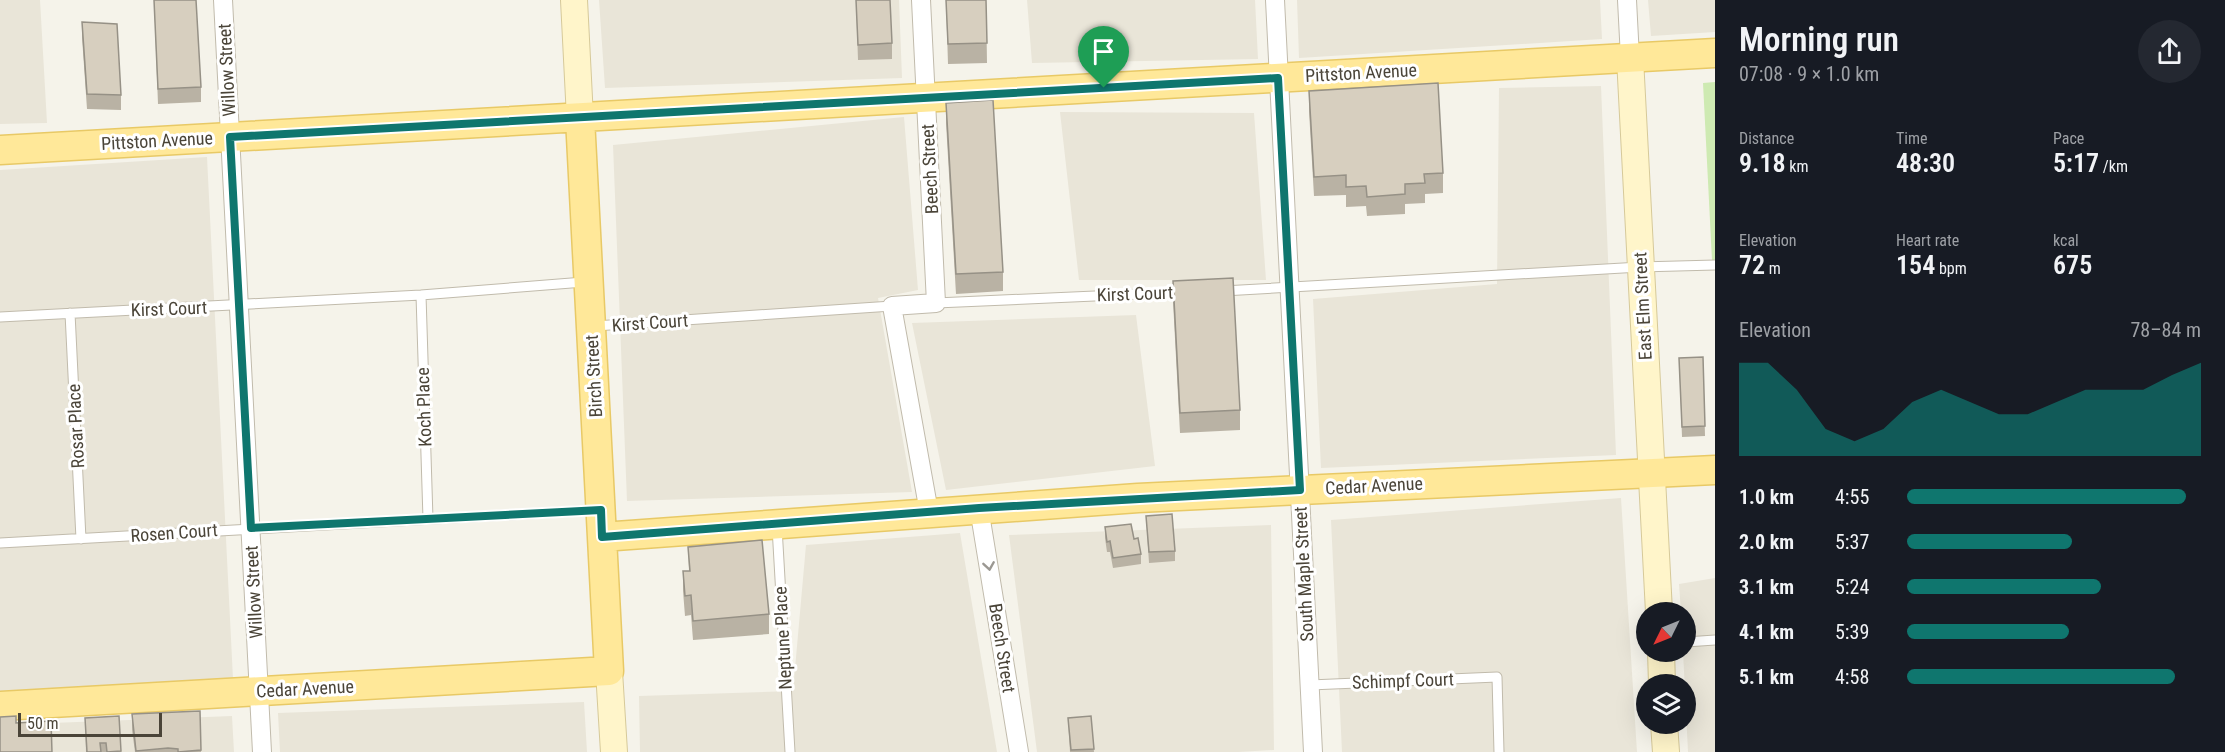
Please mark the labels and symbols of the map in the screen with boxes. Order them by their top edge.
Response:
street label: Willow Street [214,23,239,117]
pin [1078,26,1129,88]
street label: Pittston Avenue [1305,59,1417,86]
street label: Beech Street [917,124,942,215]
street label: Pittston Avenue [101,127,213,154]
street label: East Elm Street [1629,251,1656,361]
street label: Kirst Court [1096,282,1173,305]
street label: Kirst Court [130,297,207,320]
street label: Kirst Court [611,309,689,336]
street label: Birch Street [581,334,606,418]
street label: Koch Place [412,367,435,447]
street label: Rosar Place [63,383,88,469]
street label: Cedar Avenue [1325,472,1423,499]
street label: South Maple Street [1289,506,1318,642]
street label: Rosen Court [130,519,218,546]
street label: Willow Street [241,545,266,639]
one-way arrow [982,560,995,570]
street label: Neptune Place [769,586,796,690]
street label: Beech Street [985,602,1020,694]
north arrow [1636,602,1696,662]
street label: Schimpf Court [1352,668,1454,693]
street label: Cedar Avenue [256,675,354,702]
scale bar [18,710,162,738]

